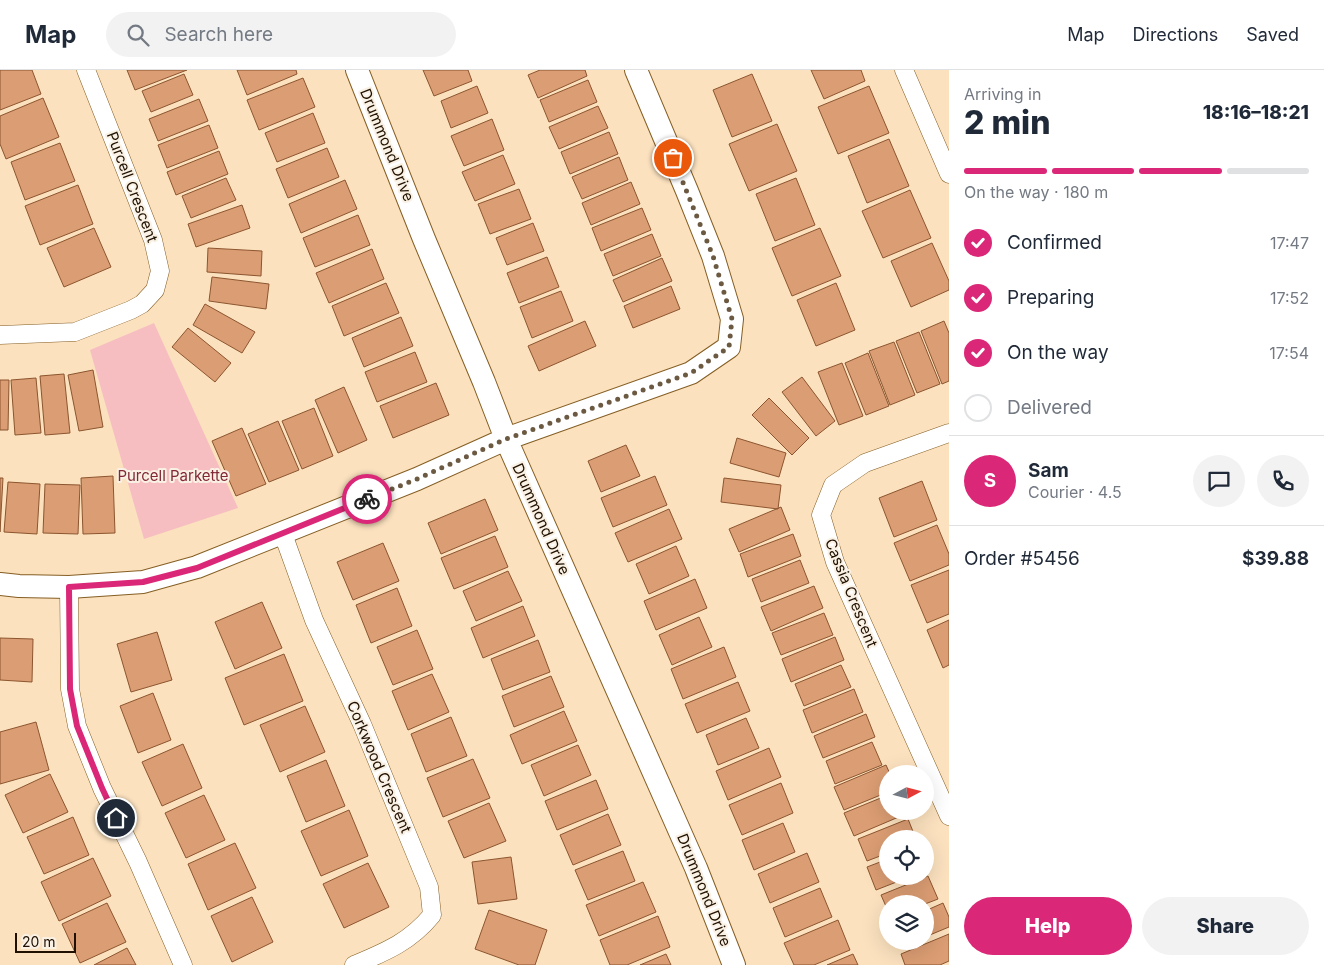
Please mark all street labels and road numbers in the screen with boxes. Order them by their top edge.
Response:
street label: Drummond Drive [356,86,419,204]
street label: Purcell Crescent [103,129,162,245]
street label: Drummond Drive [508,460,575,578]
street label: Cassia Crescent [821,536,882,650]
street label: Corkwood Crescent [343,698,416,836]
street label: Drummond Drive [673,831,736,949]

